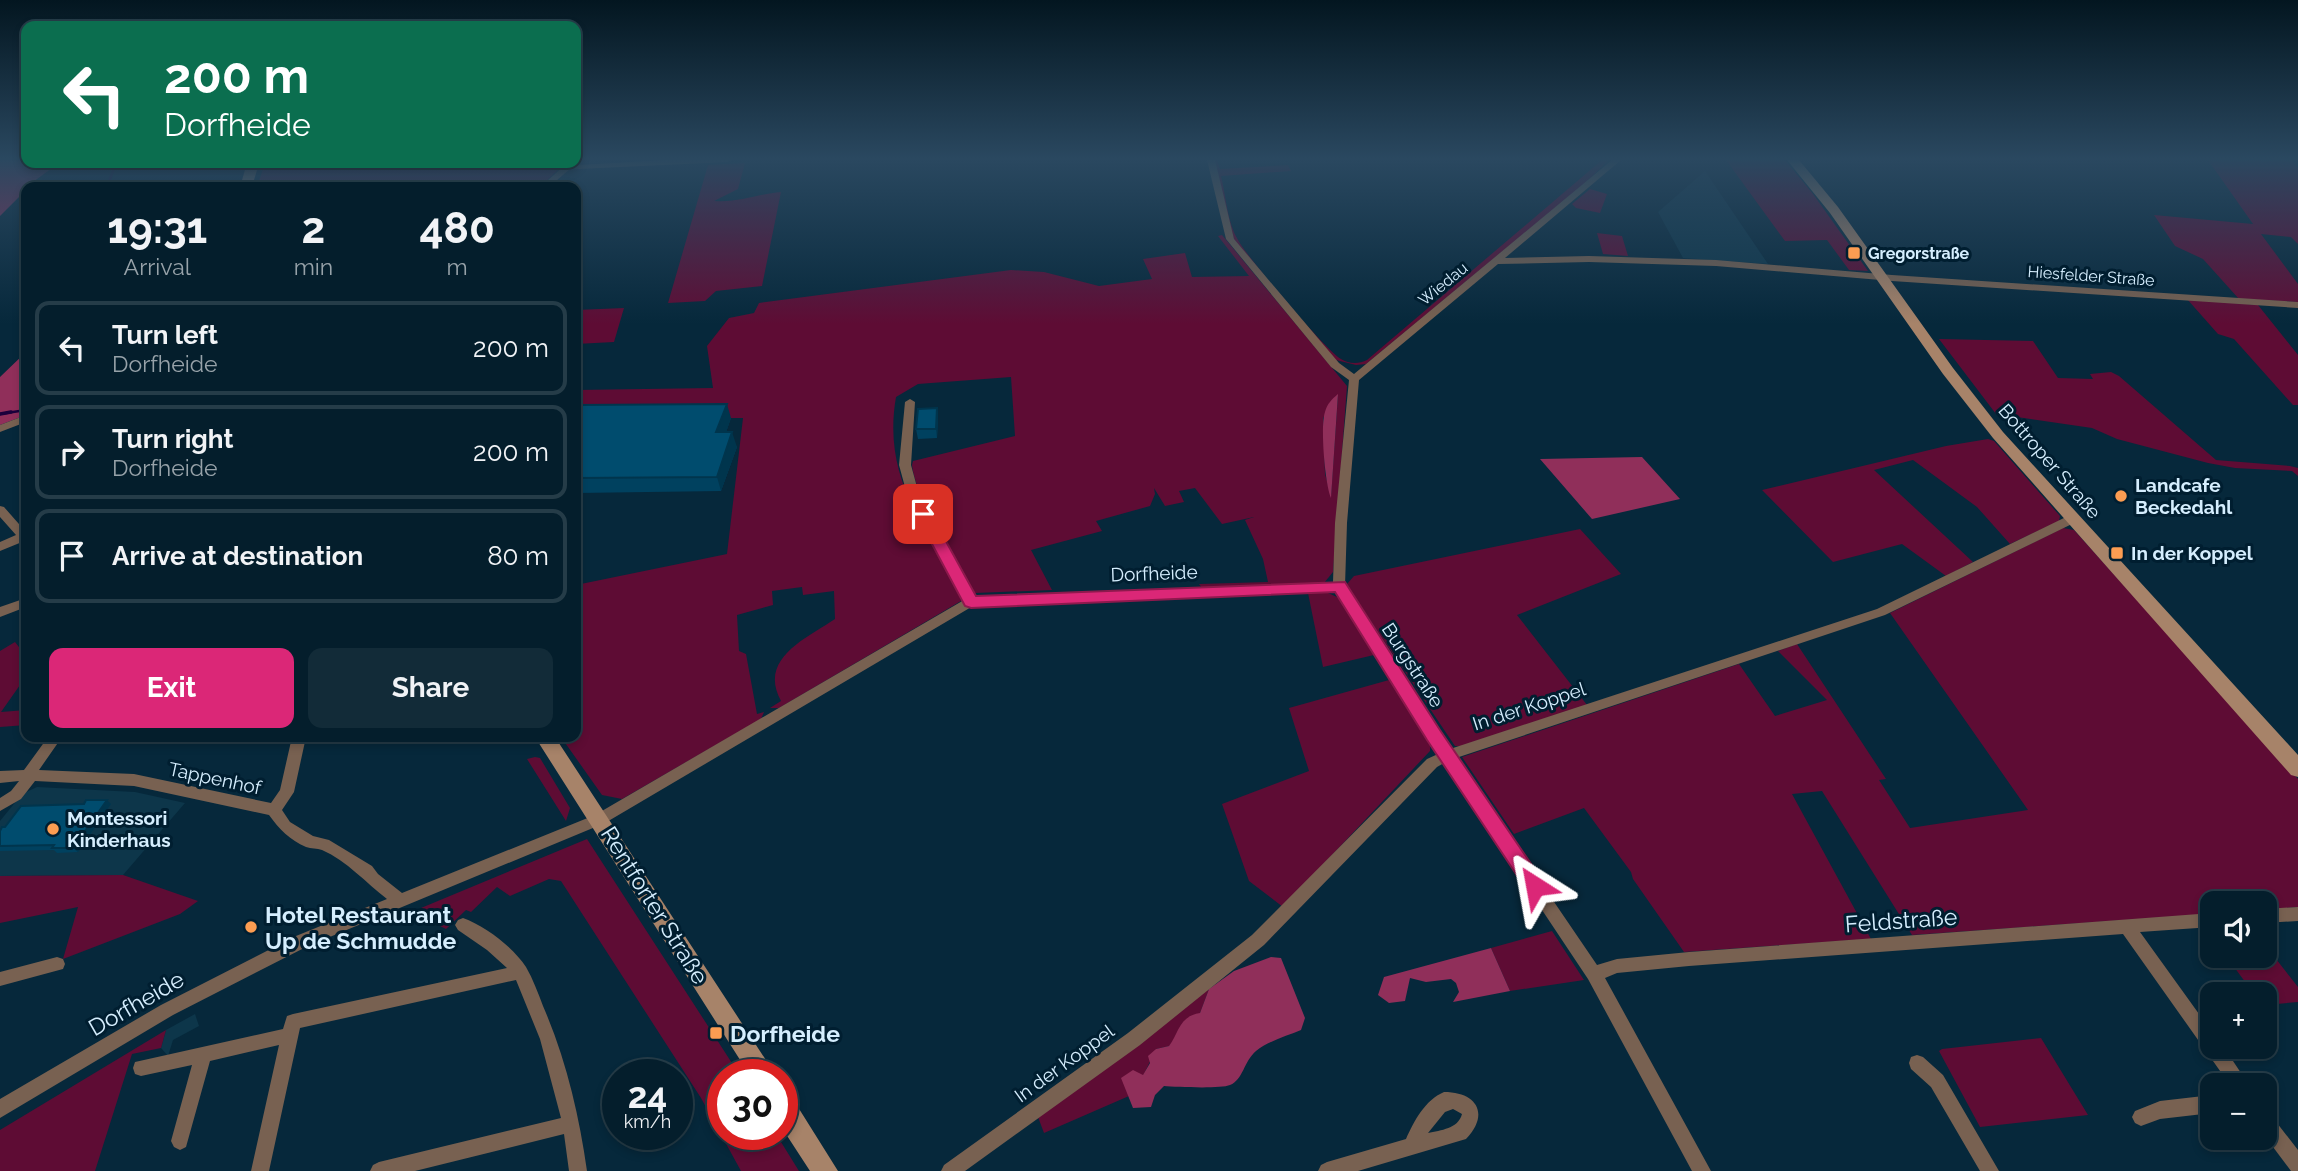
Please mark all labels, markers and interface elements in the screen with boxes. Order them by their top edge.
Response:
text: 200 m [164,47,309,104]
icon: left [49,49,140,140]
text: Dorfheide [164,106,311,143]
text: 19:31 [107,204,207,253]
text: 2 [302,204,325,253]
text: 480 [420,204,495,253]
place label: Gregorstraße [1868,244,1970,263]
marker: Gregorstraße [1846,245,1862,261]
text: Arrival [124,253,191,280]
text: min [294,253,333,280]
text: m [447,253,468,280]
street label: Wiedau [1415,258,1471,310]
street label: Hiesfelder Straße [2027,262,2155,290]
text: Turn left [112,320,218,350]
icon: left [53,329,91,367]
text: 200 m [473,333,549,363]
text: Dorfheide [112,350,218,377]
street label: Bottroper Straße [1994,399,2106,523]
text: Turn right [112,424,233,454]
icon: right [53,433,91,471]
text: 200 m [473,437,549,467]
text: Dorfheide [112,454,218,481]
place label: Landcafe Beckedahl [2135,474,2233,518]
pin [893,484,953,544]
marker: Landcafe Beckedahl [2113,488,2129,504]
icon: arrive [904,495,942,533]
icon: arrive [53,537,91,575]
text: Arrive at destination [112,541,363,571]
text: 80 m [487,541,549,571]
place label: In der Koppel [2131,542,2254,564]
marker: In der Koppel [2109,545,2125,561]
street label: Dorfheide [1110,560,1198,586]
street label: Burgstraße [1378,619,1448,711]
button: Exit [49,648,294,728]
button: Share [308,648,553,728]
street label: In der Koppel [1470,677,1589,735]
street label: Tappenhof [167,757,264,799]
place label: Montessori Kinderhaus [67,807,171,851]
marker: Montessori Kinderhaus [45,821,61,837]
street label: Rentforter Straße [596,821,714,989]
position arrow [1498,849,1572,923]
map controls [2200,891,2277,1150]
button: sound [2200,891,2277,968]
place label: Hotel Restaurant Up de Schmudde [265,901,457,954]
street label: Feldstraße [1844,903,1958,937]
marker: Hotel Restaurant Up de Schmudde [243,919,259,935]
street label: Dorfheide [84,965,188,1041]
button: + [2200,982,2277,1059]
street label: In der Koppel [1010,1019,1119,1106]
place label: Dorfheide [730,1020,840,1047]
marker: Dorfheide [708,1025,724,1041]
speed limit sign: 30 [707,1059,798,1150]
button: − [2200,1073,2277,1150]
text: 24 [628,1075,667,1116]
text: km/h [624,1111,671,1132]

